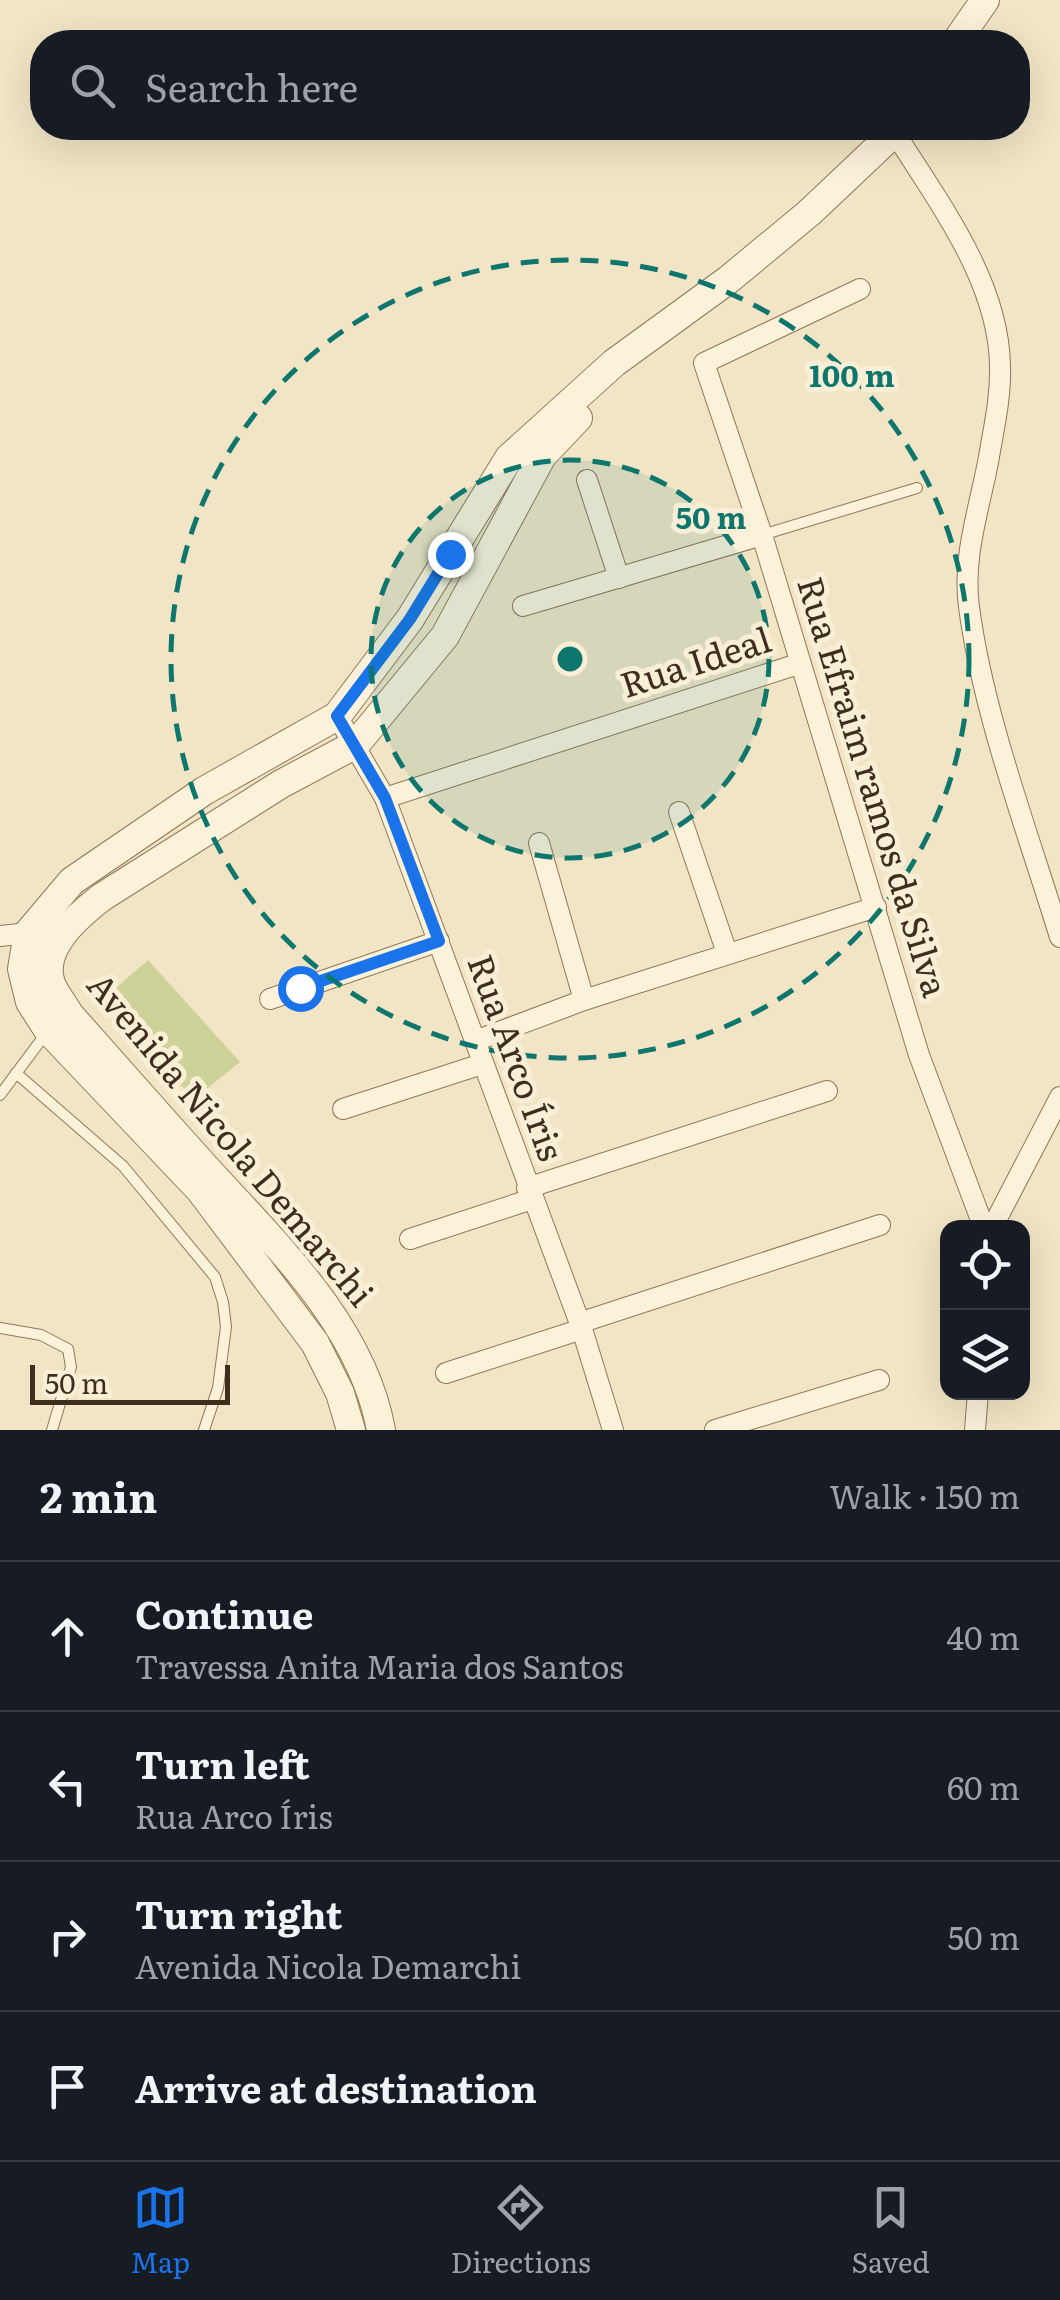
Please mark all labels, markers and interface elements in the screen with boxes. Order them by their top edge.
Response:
search box [30,30,1030,140]
text: Search here [145,57,358,114]
icon: search [65,58,120,113]
text: 100 m [809,352,895,396]
text: 50 m [676,494,746,538]
route end [428,532,474,578]
street label: Rua Efraim ramos da Silva [786,570,964,1003]
street label: Rua Ideal [613,611,777,709]
centre of rings [552,641,588,677]
street label: Rua Arco Íris [456,946,579,1167]
street label: Avenida Nicola Demarchi [77,960,388,1317]
route start [278,966,324,1012]
map controls [940,1220,1030,1400]
button: locate [940,1220,1030,1310]
button: layers [940,1310,1030,1400]
scale bar [30,1360,230,1404]
text: 50 m [45,1361,108,1403]
text: 2 min [40,1464,157,1526]
text: Walk · 150 m [829,1471,1020,1519]
text: Continue [135,1584,313,1641]
icon: ahead [40,1609,95,1664]
text: 40 m [946,1612,1020,1660]
text: Travessa Anita Maria dos Santos [135,1641,624,1689]
text: Turn left [135,1734,310,1791]
icon: left [40,1759,95,1814]
text: 60 m [947,1762,1020,1810]
text: Rua Arco Íris [135,1791,333,1839]
text: Turn right [135,1884,342,1941]
icon: right [40,1909,95,1964]
text: 50 m [948,1912,1020,1960]
text: Avenida Nicola Demarchi [135,1941,521,1989]
text: Arrive at destination [135,2058,537,2115]
icon: arrive [40,2059,95,2114]
tab: Map [130,2180,190,2282]
tab: Directions [451,2180,591,2282]
tab: Saved [852,2180,930,2282]

